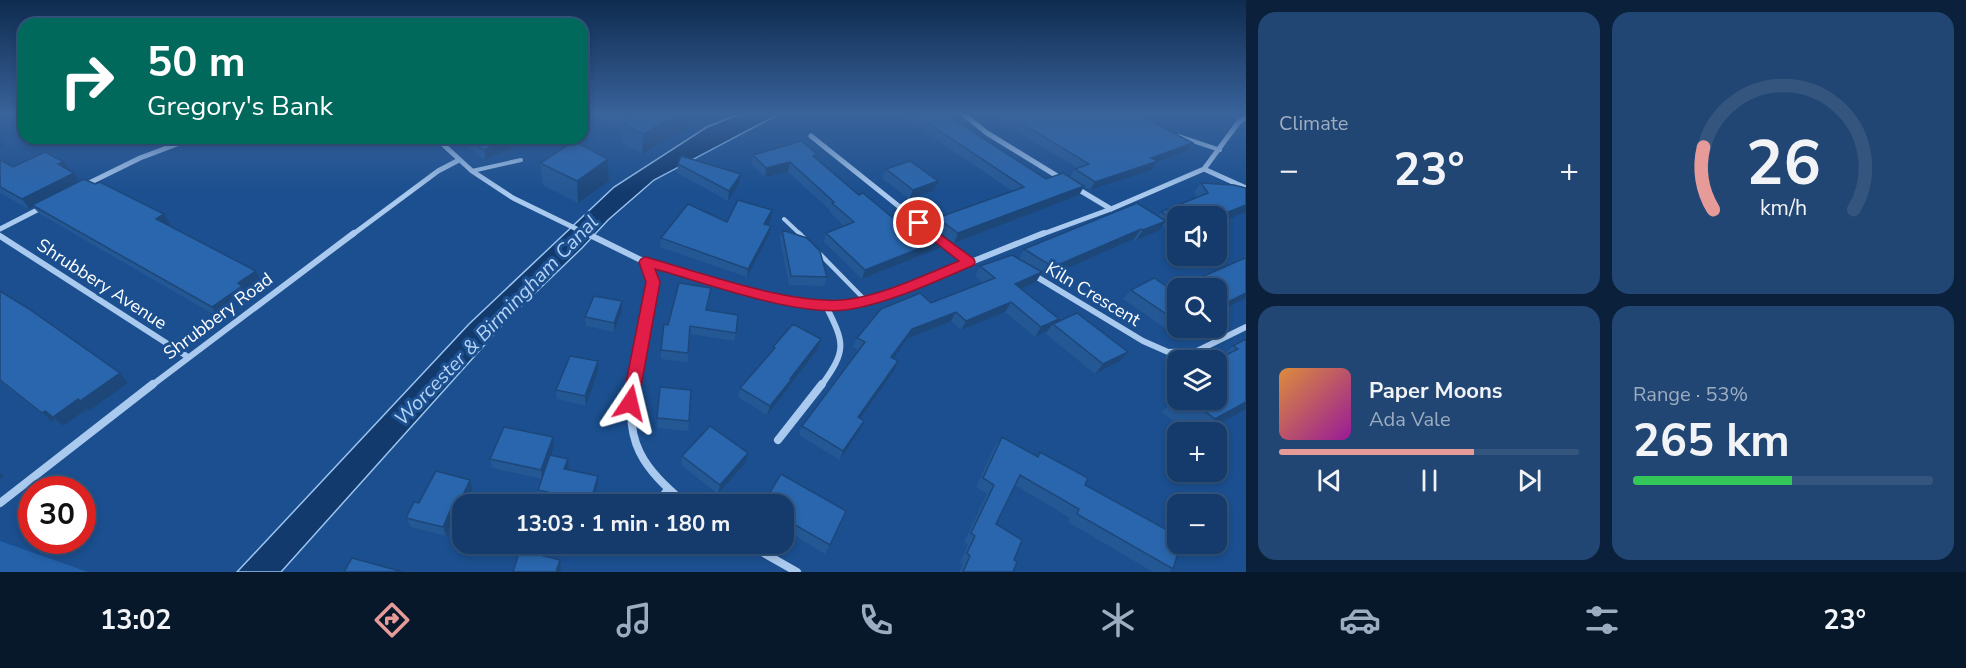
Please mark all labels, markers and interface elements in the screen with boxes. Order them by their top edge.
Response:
text: 50 m [147,34,246,91]
icon: right [48,42,126,120]
text: Gregory's Bank [147,88,333,125]
text: Climate [1279,110,1348,137]
text: 26 [1746,121,1820,206]
text: 23° [1393,140,1465,201]
text: − [1279,148,1299,193]
text: + [1559,148,1579,193]
text: km/h [1759,193,1807,223]
pin [893,197,944,248]
icon: arrive [902,206,935,239]
map controls [1167,206,1227,554]
button: sound [1167,206,1227,266]
water label: Worcester & Birmingham Canal [388,209,604,432]
street label: Shrubbery Avenue [32,233,172,335]
street label: Kiln Crescent [1041,256,1145,332]
street label: Shrubbery Road [158,267,278,365]
button: search [1167,278,1227,338]
button: layers [1167,350,1227,410]
position arrow [598,371,662,435]
text: Paper Moons [1369,376,1503,406]
text: Range · 53% [1633,381,1748,408]
text: Ada Vale [1369,406,1451,433]
text: 265 km [1633,411,1790,472]
button: + [1167,422,1227,482]
icon: previous [1313,464,1346,497]
icon: pause [1413,464,1446,497]
icon: next [1513,464,1546,497]
speed limit sign: 30 [18,476,96,554]
button: − [1167,494,1227,554]
text: 13:03 · 1 min · 180 m [516,509,730,539]
icon: directions [371,599,413,641]
icon: music [613,599,655,641]
icon: phone [855,599,897,641]
icon: climate [1097,599,1139,641]
icon: car [1339,599,1381,641]
icon: filters [1581,599,1623,641]
text: 13:02 [100,602,171,639]
text: 23° [1823,602,1866,639]

